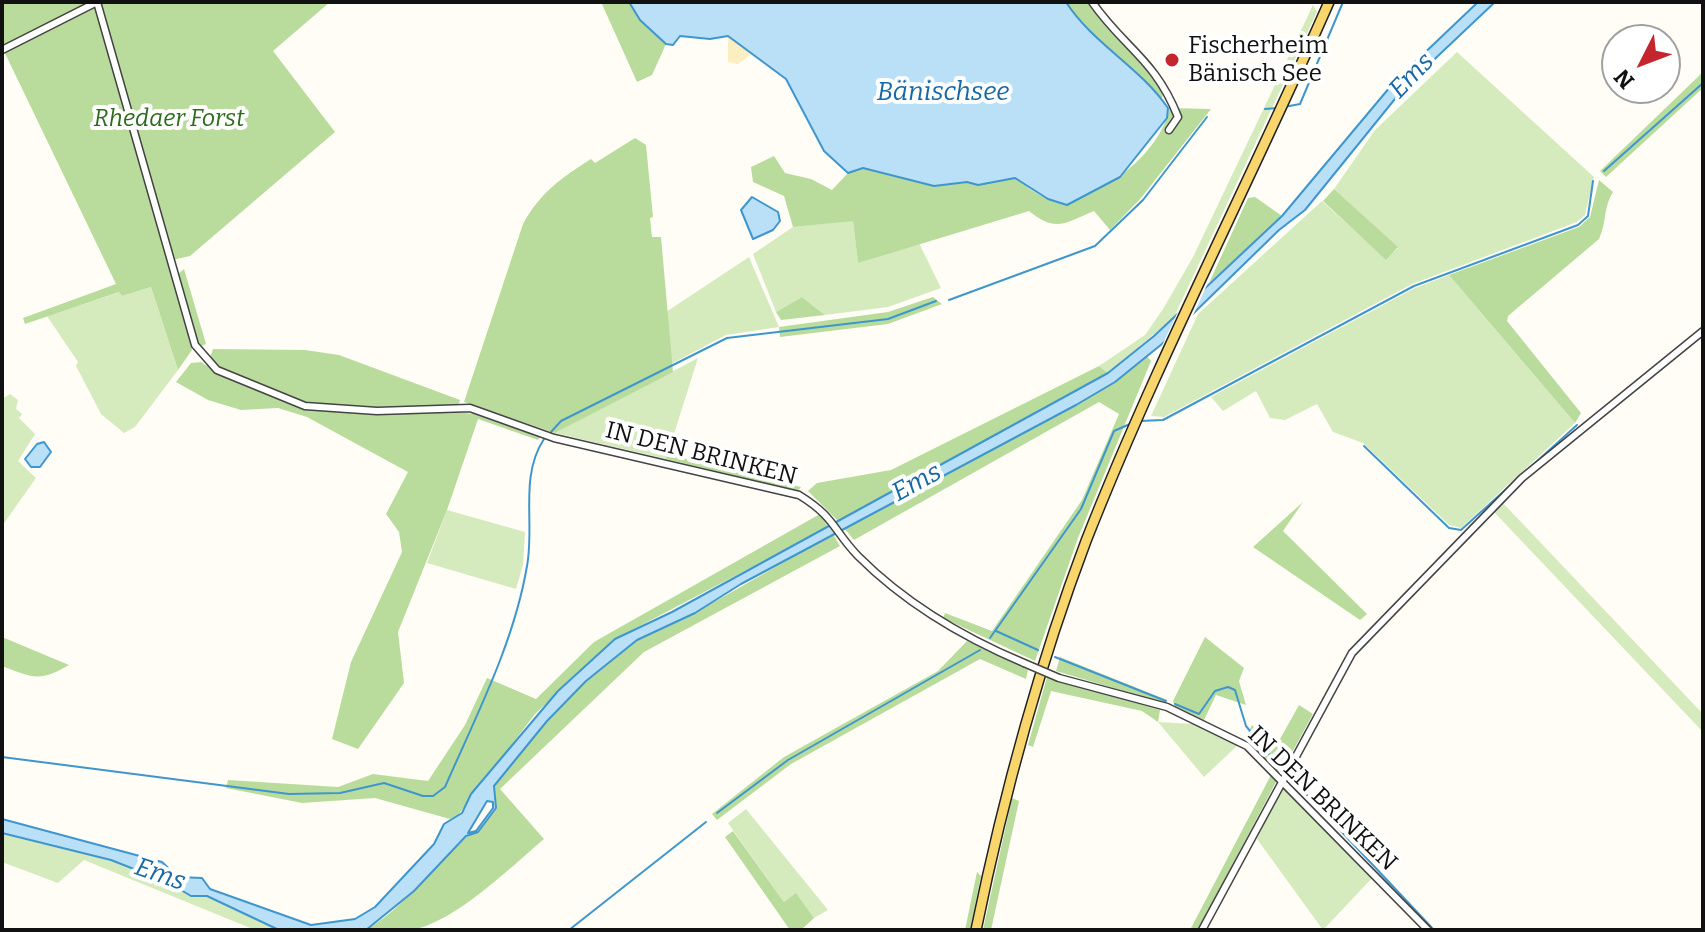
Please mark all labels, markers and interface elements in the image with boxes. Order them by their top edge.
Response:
north arrow [1601,24,1681,104]
place label: Fischerheim Bänisch See [1188,32,1328,88]
water label: Ems [1383,47,1441,105]
marker: Fischerheim Bänisch See [1163,51,1181,69]
text: N [1609,64,1640,94]
water label: Bänischsee [877,77,1009,109]
park label: Rhedaer Forst [94,105,244,133]
street label: IN DEN BRINKEN [602,416,800,492]
water label: Ems [887,457,947,509]
street label: IN DEN BRINKEN [1241,720,1403,878]
water label: Ems [131,852,189,898]

